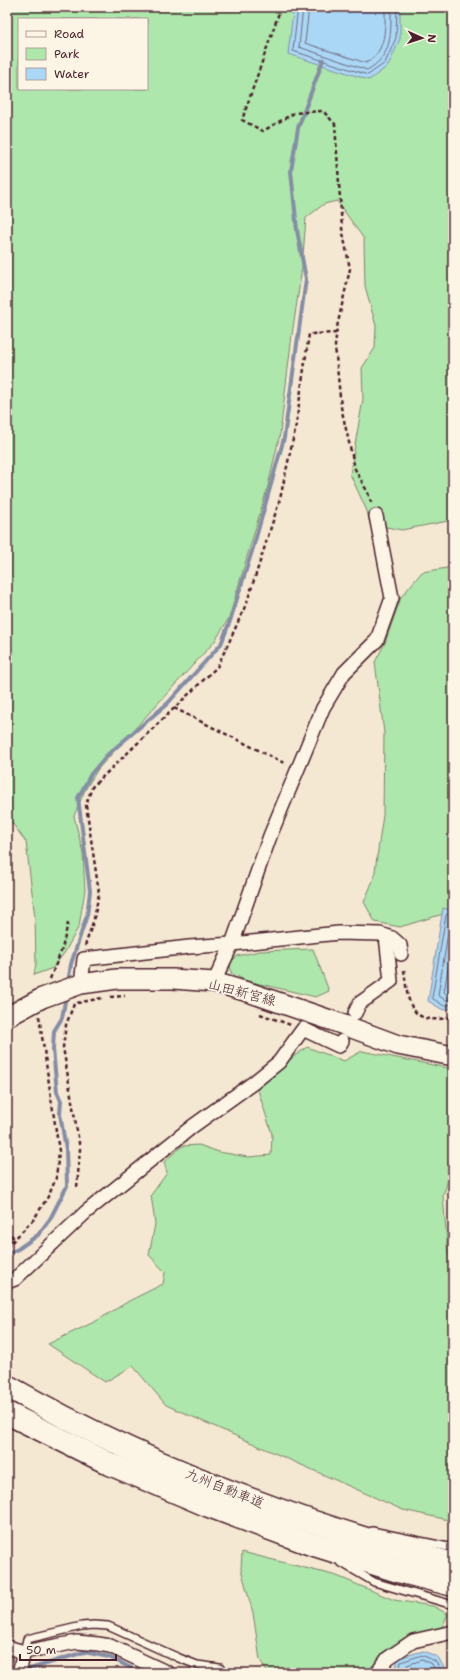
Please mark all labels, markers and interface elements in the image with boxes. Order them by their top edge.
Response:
legend [18,18,148,90]
north arrow [402,18,442,58]
text: Road [54,26,85,42]
text: N [424,34,439,44]
text: Park [54,46,80,62]
text: Water [54,66,90,82]
street label: 山田新宮線 [206,974,278,1010]
street label: 九州自動車道 [183,1464,267,1512]
scale bar [20,1636,116,1662]
text: 50 m [26,1642,56,1658]

